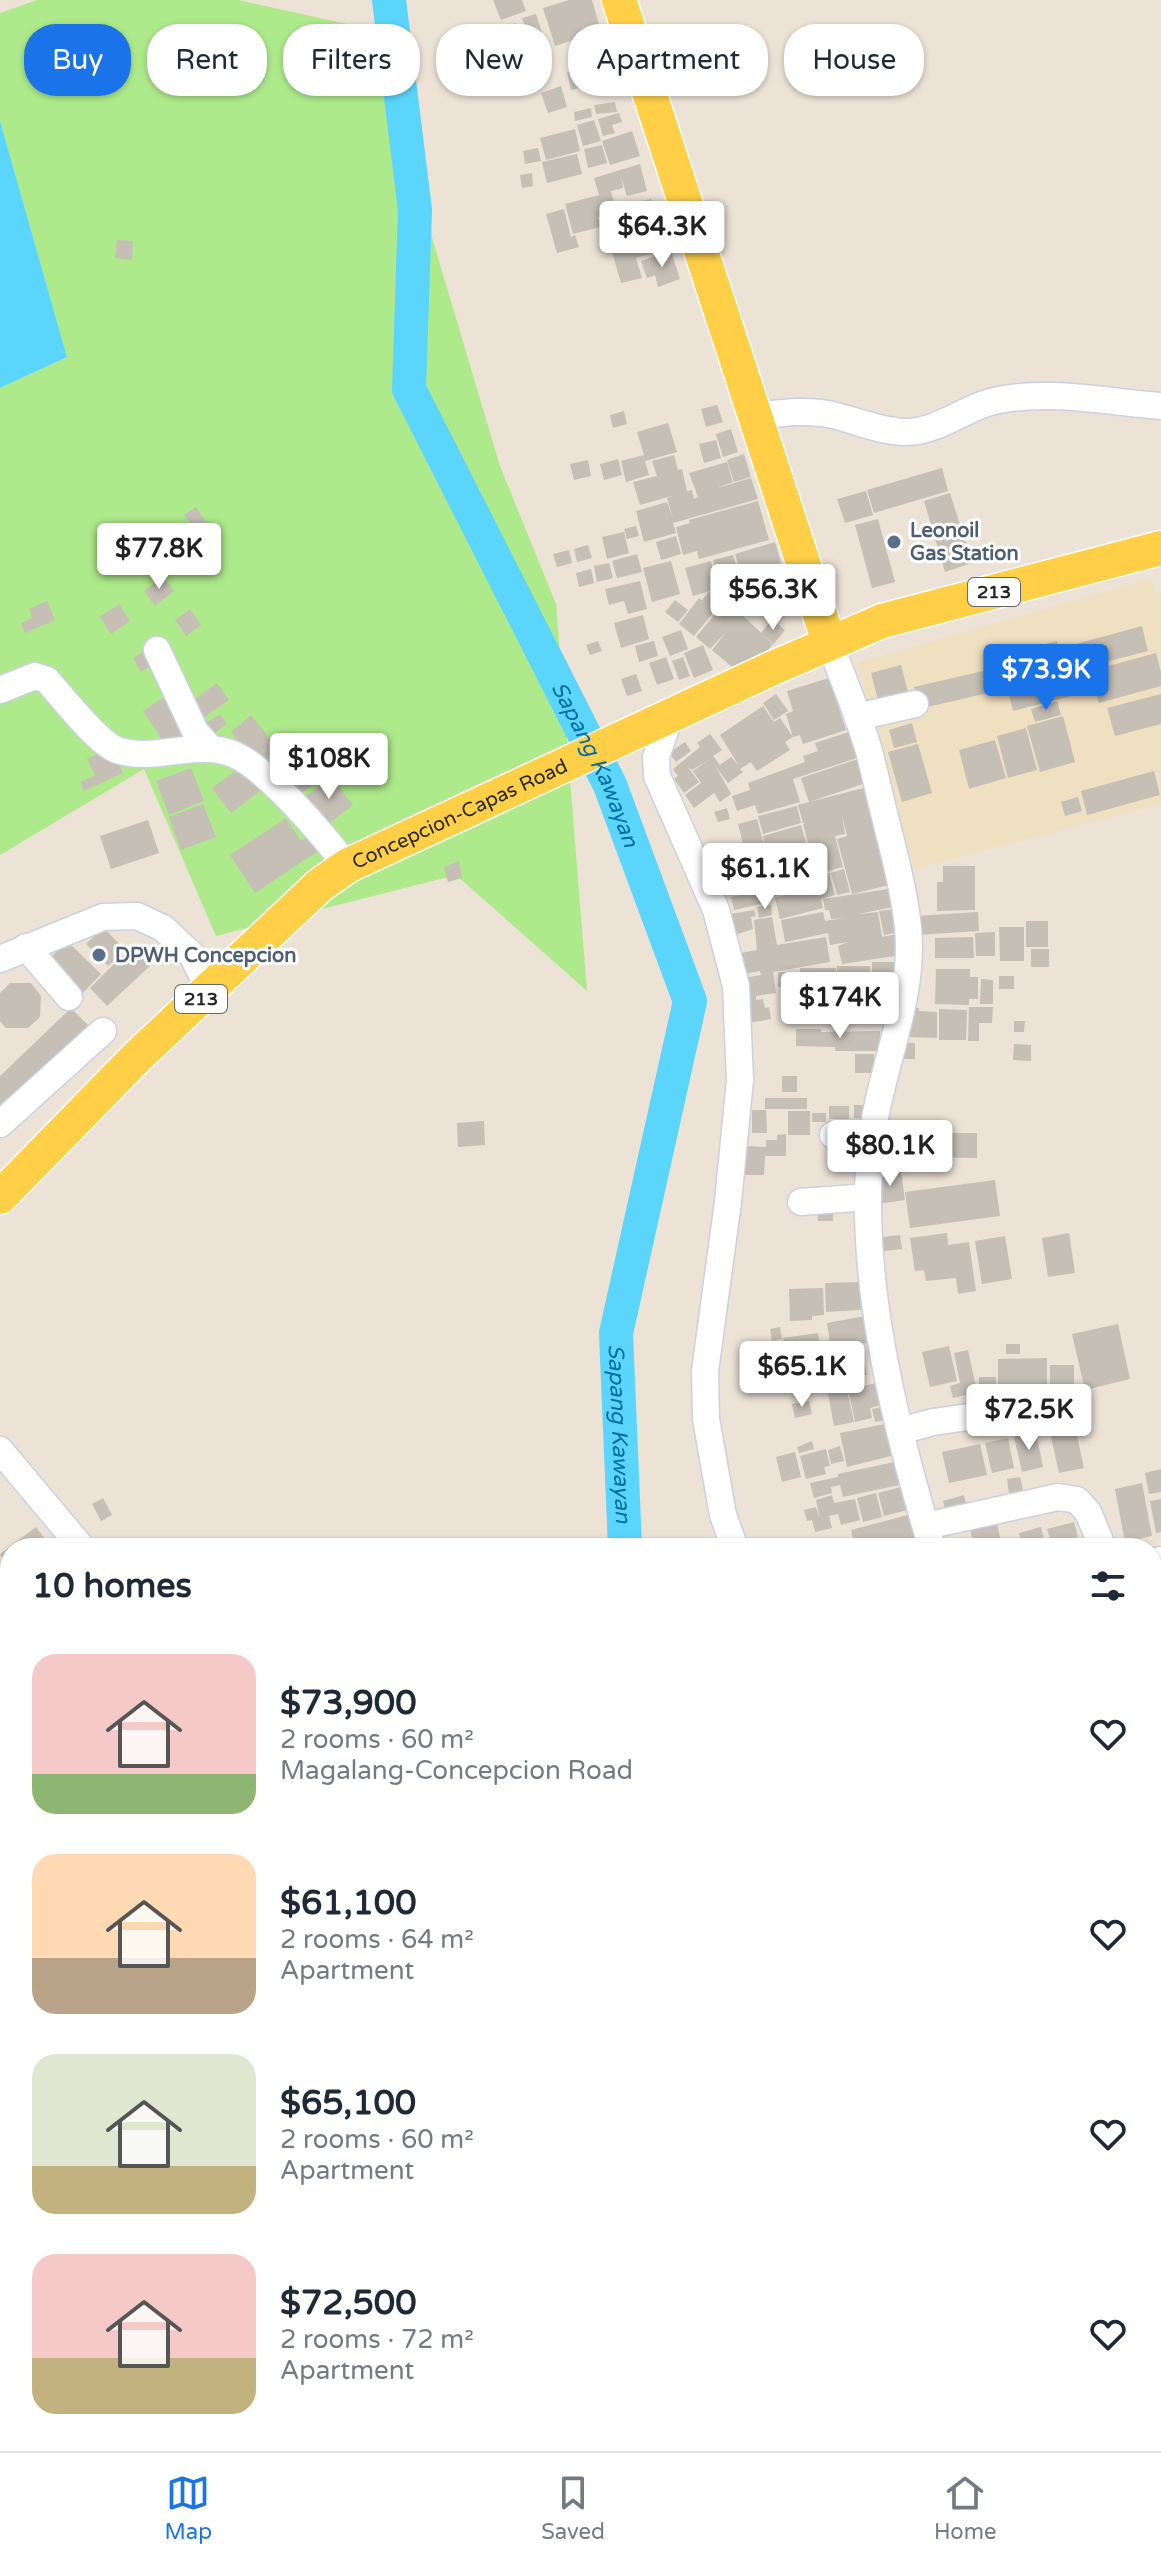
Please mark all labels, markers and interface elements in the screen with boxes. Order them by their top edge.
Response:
chip: Buy [24,24,131,96]
chip: Rent [147,24,267,96]
chip: Filters [283,24,420,96]
chip: New [436,24,552,96]
chip: Apartment [568,24,768,96]
chip: House [784,24,924,96]
pin: $64.3K [597,201,727,269]
text: $64.3K [617,211,707,242]
place label: Leonoil Gas Station [910,519,1019,566]
pin: $77.8K [94,523,224,591]
text: $77.8K [115,533,203,564]
marker: Leonoil Gas Station [885,533,903,551]
pin: $56.3K [708,564,838,632]
text: $56.3K [728,574,818,605]
road number: 213 [968,578,1020,606]
pin: $73.9K [981,644,1111,712]
text: $73.9K [1001,654,1091,685]
water label: Sapang Kawayan [546,678,644,851]
pin: $108K [273,733,385,801]
text: $108K [288,743,370,774]
street label: Concepcion-Capas Road [348,754,571,875]
pin: $61.1K [700,843,830,911]
text: $61.1K [720,853,810,884]
place label: DPWH Concepcion [115,944,296,968]
marker: DPWH Concepcion [90,946,108,964]
pin: $174K [784,972,896,1040]
text: $174K [799,982,881,1013]
road number: 213 [175,985,227,1013]
pin: $80.1K [825,1120,955,1188]
text: $80.1K [845,1130,935,1161]
pin: $65.1K [737,1341,867,1409]
water label: Sapang Kawayan [602,1344,636,1524]
text: $65.1K [758,1351,846,1382]
pin: $72.5K [964,1384,1094,1452]
text: $72.5K [984,1394,1074,1425]
icon: filters [1086,1564,1130,1608]
text: 10 homes [32,1566,192,1607]
text: $73,900 [280,1683,417,1724]
icon: home [96,1686,192,1782]
icon: heart [1086,1712,1130,1756]
text: 2 rooms · 60 m² [280,1724,474,1755]
text: Magalang-Concepcion Road [280,1755,633,1786]
text: $61,100 [280,1883,417,1924]
icon: home [96,1886,192,1982]
icon: heart [1086,1912,1130,1956]
text: 2 rooms · 64 m² [280,1924,474,1955]
text: Apartment [280,1955,414,1986]
text: $65,100 [280,2083,416,2124]
icon: home [96,2086,192,2182]
icon: heart [1086,2112,1130,2156]
text: 2 rooms · 60 m² [280,2124,474,2155]
text: Apartment [280,2155,414,2186]
text: $72,500 [280,2283,417,2324]
icon: home [96,2286,192,2382]
icon: heart [1086,2312,1130,2356]
text: 2 rooms · 72 m² [280,2324,474,2355]
text: Apartment [280,2355,414,2386]
tab: Map [165,2471,212,2545]
tab: Saved [541,2471,605,2545]
tab: Home [934,2471,996,2545]

